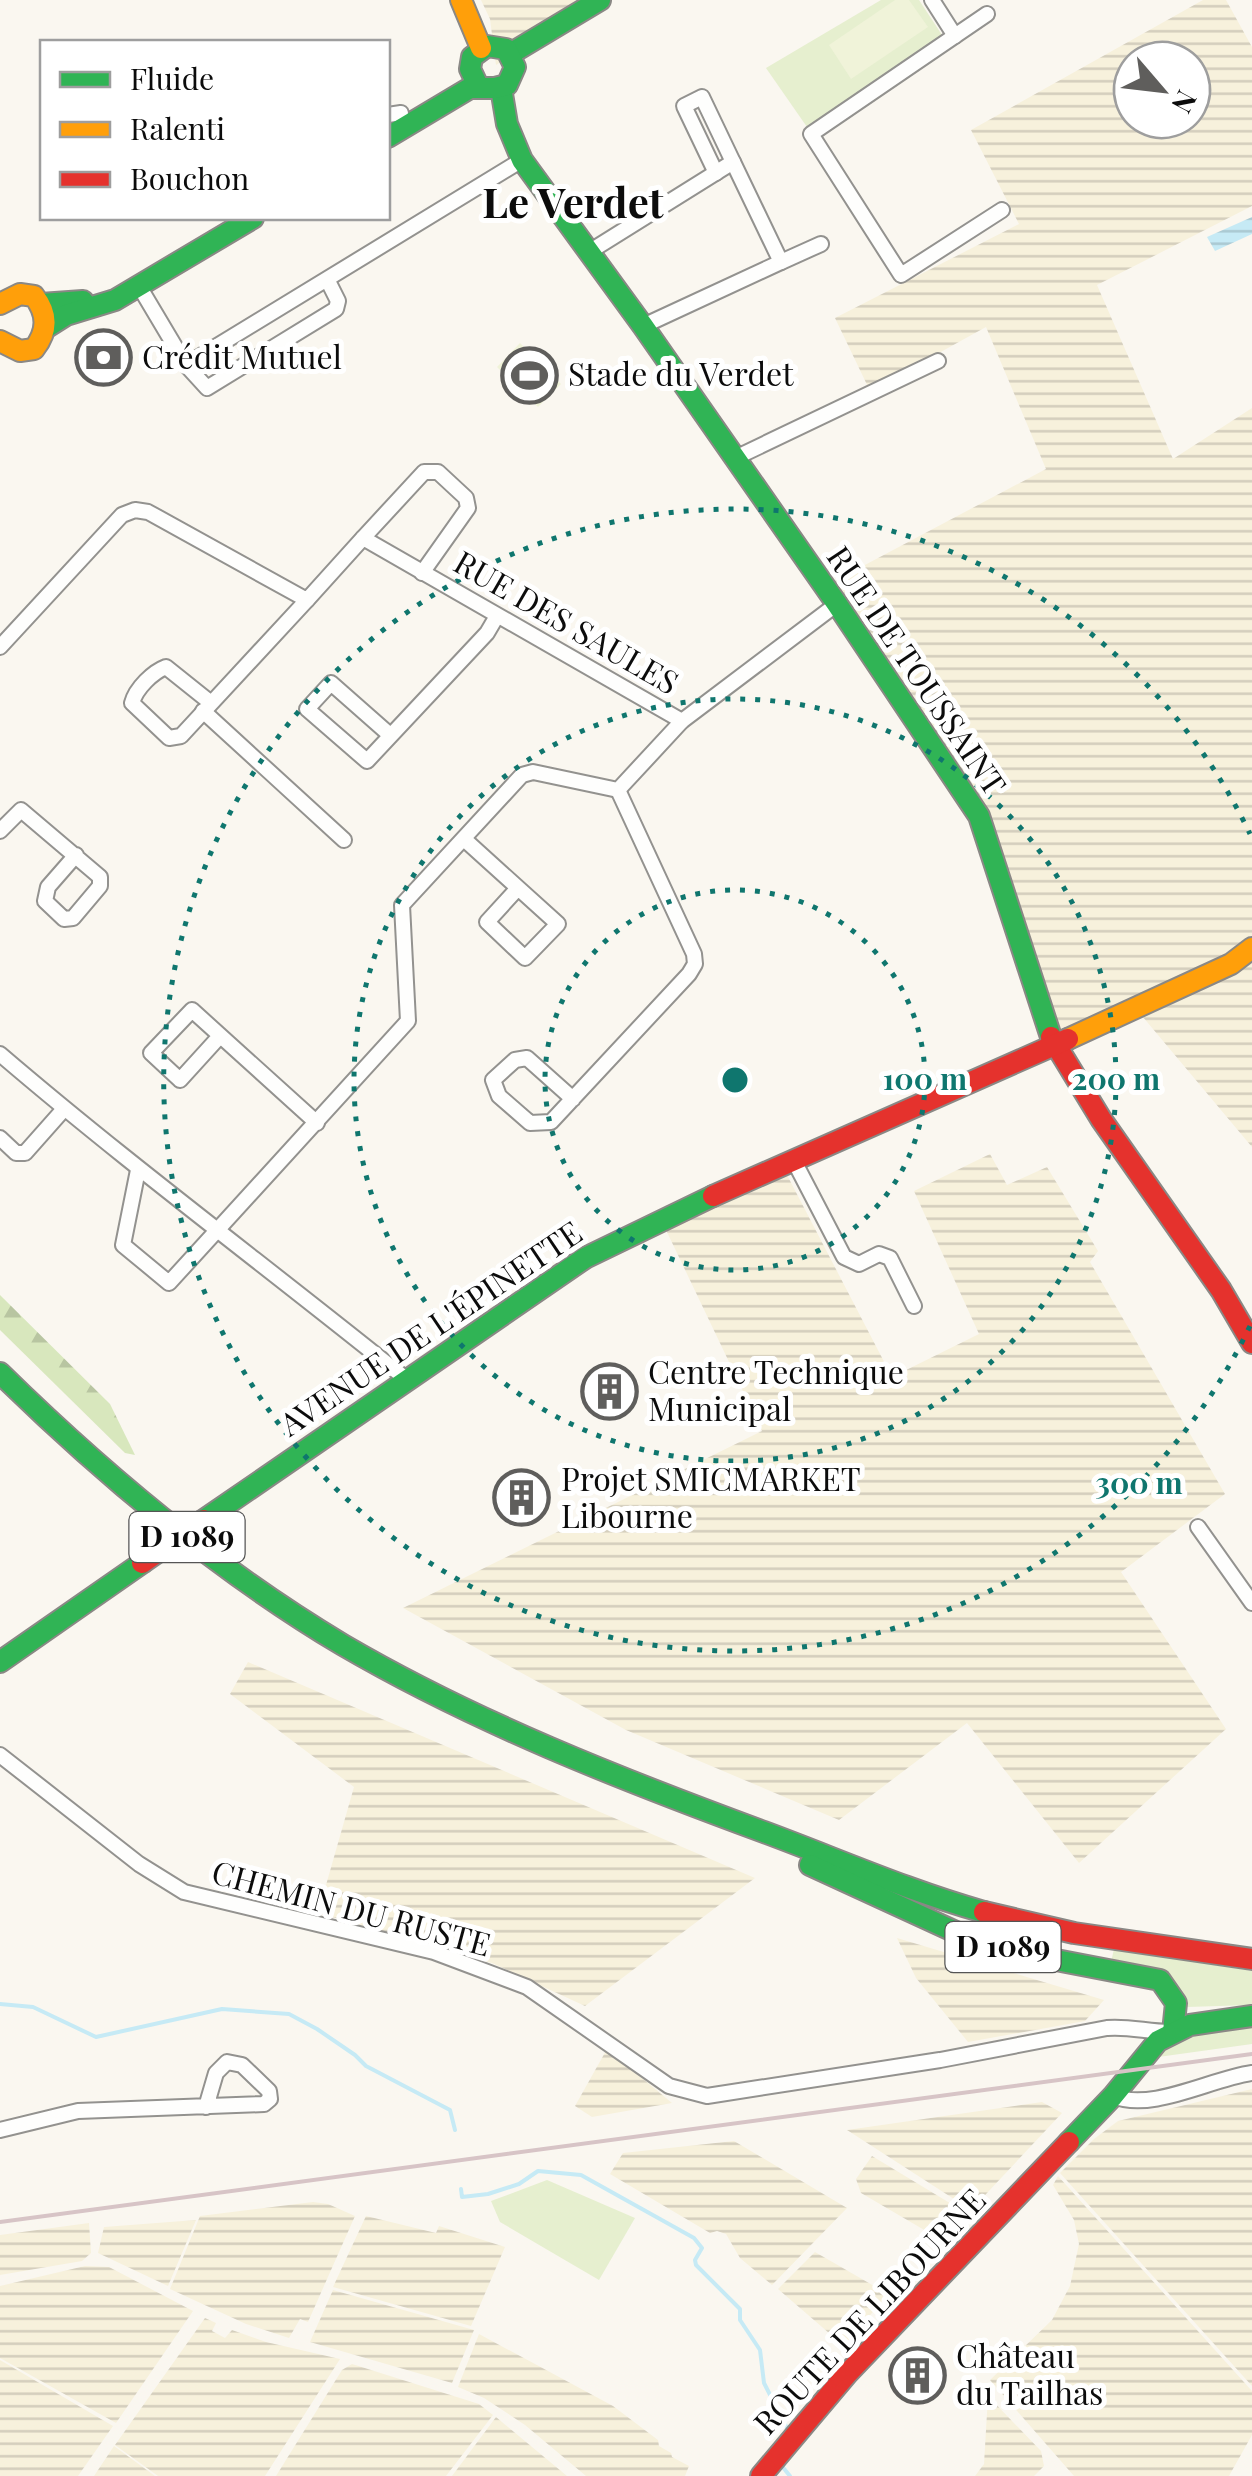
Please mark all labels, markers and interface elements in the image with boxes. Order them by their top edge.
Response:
legend [40,40,390,220]
north arrow [1112,40,1212,140]
text: Fluide [130,58,214,98]
text: N [1164,85,1206,120]
text: Ralenti [130,108,225,148]
text: Bouchon [130,158,249,198]
district label: Le Verdet [482,173,664,229]
bank icon: Crédit Mutuel [73,328,133,388]
place label: Crédit Mutuel [142,334,342,377]
sports icon: Stade du Verdet [499,345,559,405]
place label: Stade du Verdet [568,351,794,394]
street label: RUE DE TOUSSAINT [819,537,1017,803]
street label: RUE DES SAULES [447,539,687,702]
text: 100 m [883,1058,967,1098]
text: 200 m [1072,1058,1160,1098]
centre of rings [717,1062,753,1098]
street label: AVENUE DE L'ÉPINETTE [269,1210,589,1445]
place label: Centre Technique Municipal [648,1349,904,1429]
building icon: Centre Technique Municipal [579,1361,639,1421]
place label: Projet SMICMARKET Libourne [561,1456,861,1536]
text: 300 m [1095,1462,1183,1502]
building icon: Projet SMICMARKET Libourne [492,1468,552,1528]
road number: D 1089 [130,1512,244,1562]
street label: CHEMIN DU RUSTE [208,1849,496,1964]
road number: D 1089 [946,1922,1060,1972]
street label: ROUTE DE LIBOURNE [743,2178,994,2443]
place label: Château du Tailhas [956,2333,1103,2413]
building icon: Château du Tailhas [887,2345,947,2405]

